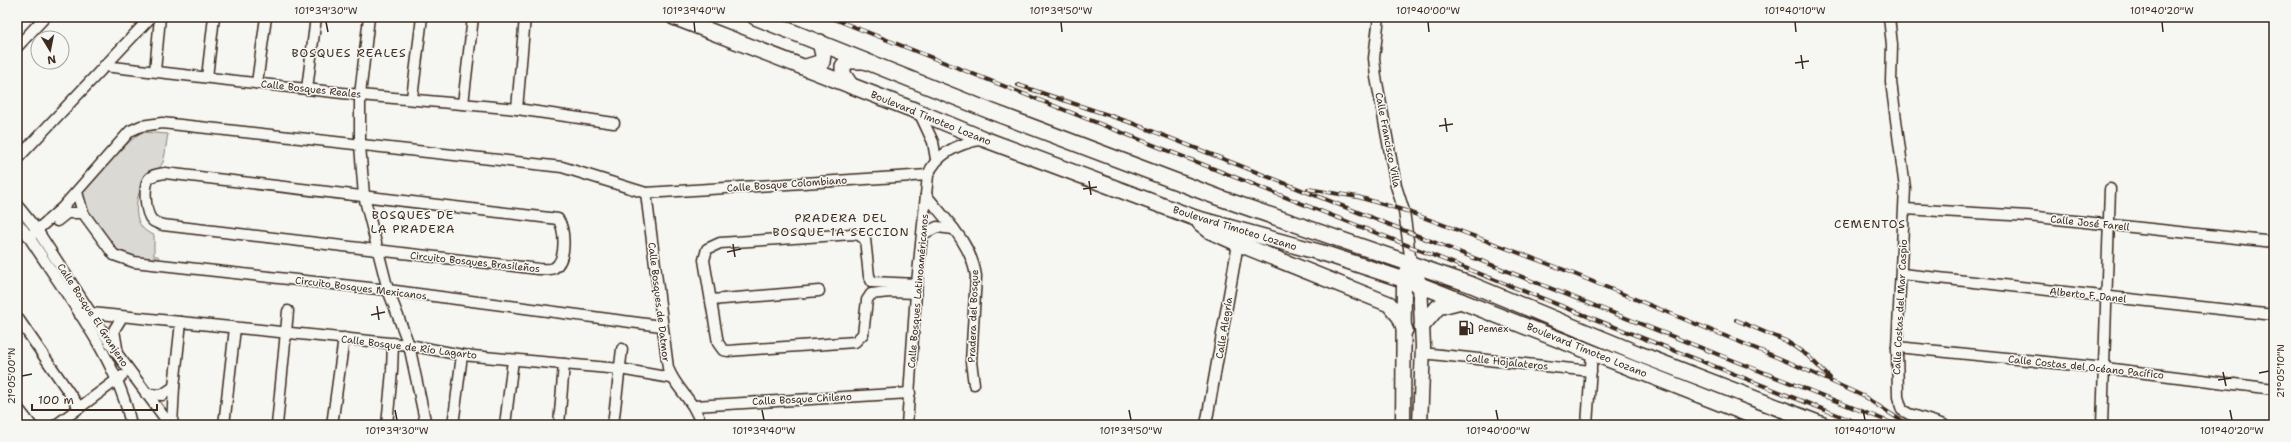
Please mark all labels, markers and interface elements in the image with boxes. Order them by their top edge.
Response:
text: 101°39'30"W [294,4,358,17]
text: 101°39'40"W [662,4,726,17]
text: 101°39'50"W [1030,4,1093,17]
text: 101°40'00"W [1396,4,1460,17]
text: 101°40'10"W [1764,4,1826,17]
text: 101°40'20"W [2130,4,2194,17]
north arrow [30,30,70,70]
district label: BOSQUES REALES [291,45,407,61]
text: N [46,51,57,68]
street label: Calle Bosques Reales [260,77,362,101]
street label: Boulevard Timoteo Lozano [869,88,993,148]
street label: Calle Francisco Villa [1372,91,1404,190]
street label: Calle Bosque Colombiano [726,173,848,195]
street label: Boulevard Timoteo Lozano [1171,203,1299,253]
district label: BOSQUES DE LA PRADERA [371,207,455,237]
district label: PRADERA DEL BOSQUE 1A SECCION [772,210,910,240]
street label: Calle José Farell [2050,212,2130,234]
street label: Calle Bosques Latinoaméricanos [905,213,931,369]
district label: CEMENTOS [1834,216,1906,232]
street label: Calle Costas del Mar Caspio [1890,239,1910,375]
street label: Calle Bosques de Datmor [645,241,673,363]
street label: Circuito Bosques Brasileños [409,249,541,275]
street label: Calle Bosque El Granjeno [55,261,131,369]
street label: Pradera del Bosque [965,269,981,363]
street label: Circuito Bosques Mexicanos [294,273,428,303]
street label: Alberto F. Danel [2049,284,2127,306]
street label: Calle Alegría [1213,296,1235,360]
fuel station icon: Pemex [1457,319,1475,337]
street label: Boulevard Timoteo Lozano [1525,320,1649,380]
place label: Pemex [1478,322,1508,335]
street label: Calle Bosque de Río Lagarto [340,332,478,362]
text: 21°05'10"N [2274,344,2287,398]
text: 21°05'00"N [5,348,18,404]
street label: Calle Hojalateros [1465,351,1549,373]
street label: Calle Costas del Océano Pacífico [2007,352,2165,382]
scale bar [32,386,157,412]
street label: Calle Bosque Chileno [752,390,852,408]
text: 100 m [38,392,74,408]
text: 101°39'30"W [365,424,429,437]
text: 101°39'40"W [732,424,796,437]
text: 101°39'50"W [1100,424,1163,437]
text: 101°40'00"W [1466,424,1530,437]
text: 101°40'10"W [1834,424,1896,437]
text: 101°40'20"W [2200,424,2264,437]

